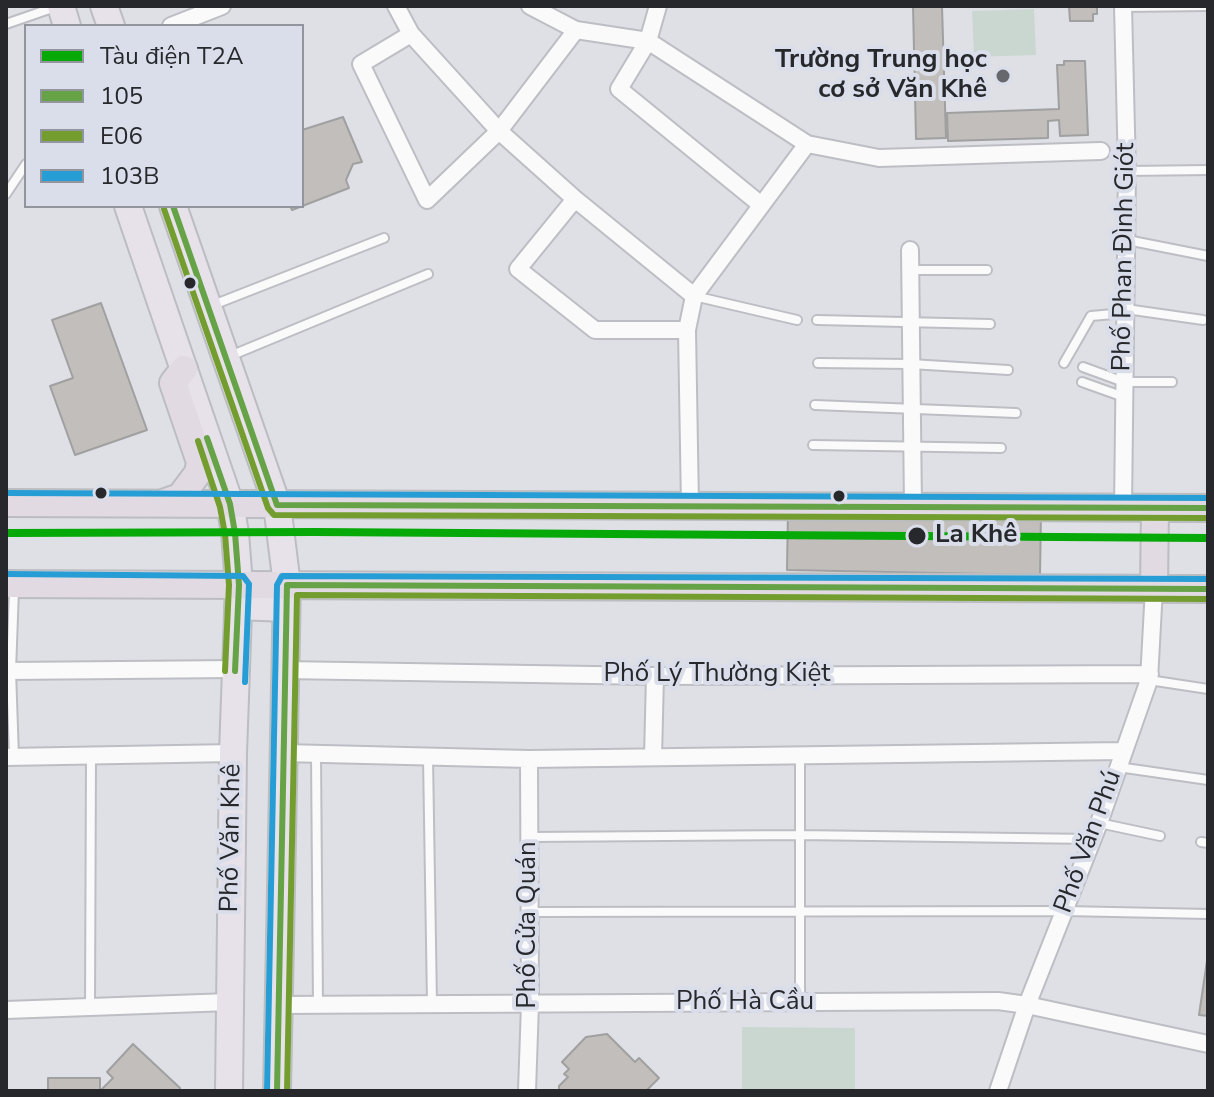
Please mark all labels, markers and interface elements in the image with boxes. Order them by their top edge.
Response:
legend [24,24,304,208]
text: Tàu điện T2A [100,40,243,72]
place label: Trường Trung học cơ sở Văn Khê [775,45,987,106]
marker: Trường Trung học cơ sở Văn Khê [994,67,1012,85]
text: 105 [100,80,143,112]
text: E06 [100,120,143,152]
street label: Phố Phan Đình Giót [1107,142,1143,372]
text: 103B [100,160,159,192]
unlabelled marker [182,275,198,291]
unlabelled marker [93,485,109,501]
unlabelled marker [831,488,847,504]
place label: La Khê [935,520,1017,552]
marker: La Khê [906,525,928,547]
street label: Phố Lý Thường Kiệt [604,659,830,691]
street label: Phố Văn Khê [215,763,249,913]
street label: Phố Văn Phú [1049,766,1129,918]
street label: Phố Cửa Quán [513,841,545,1009]
street label: Phố Hà Cầu [676,987,814,1019]

